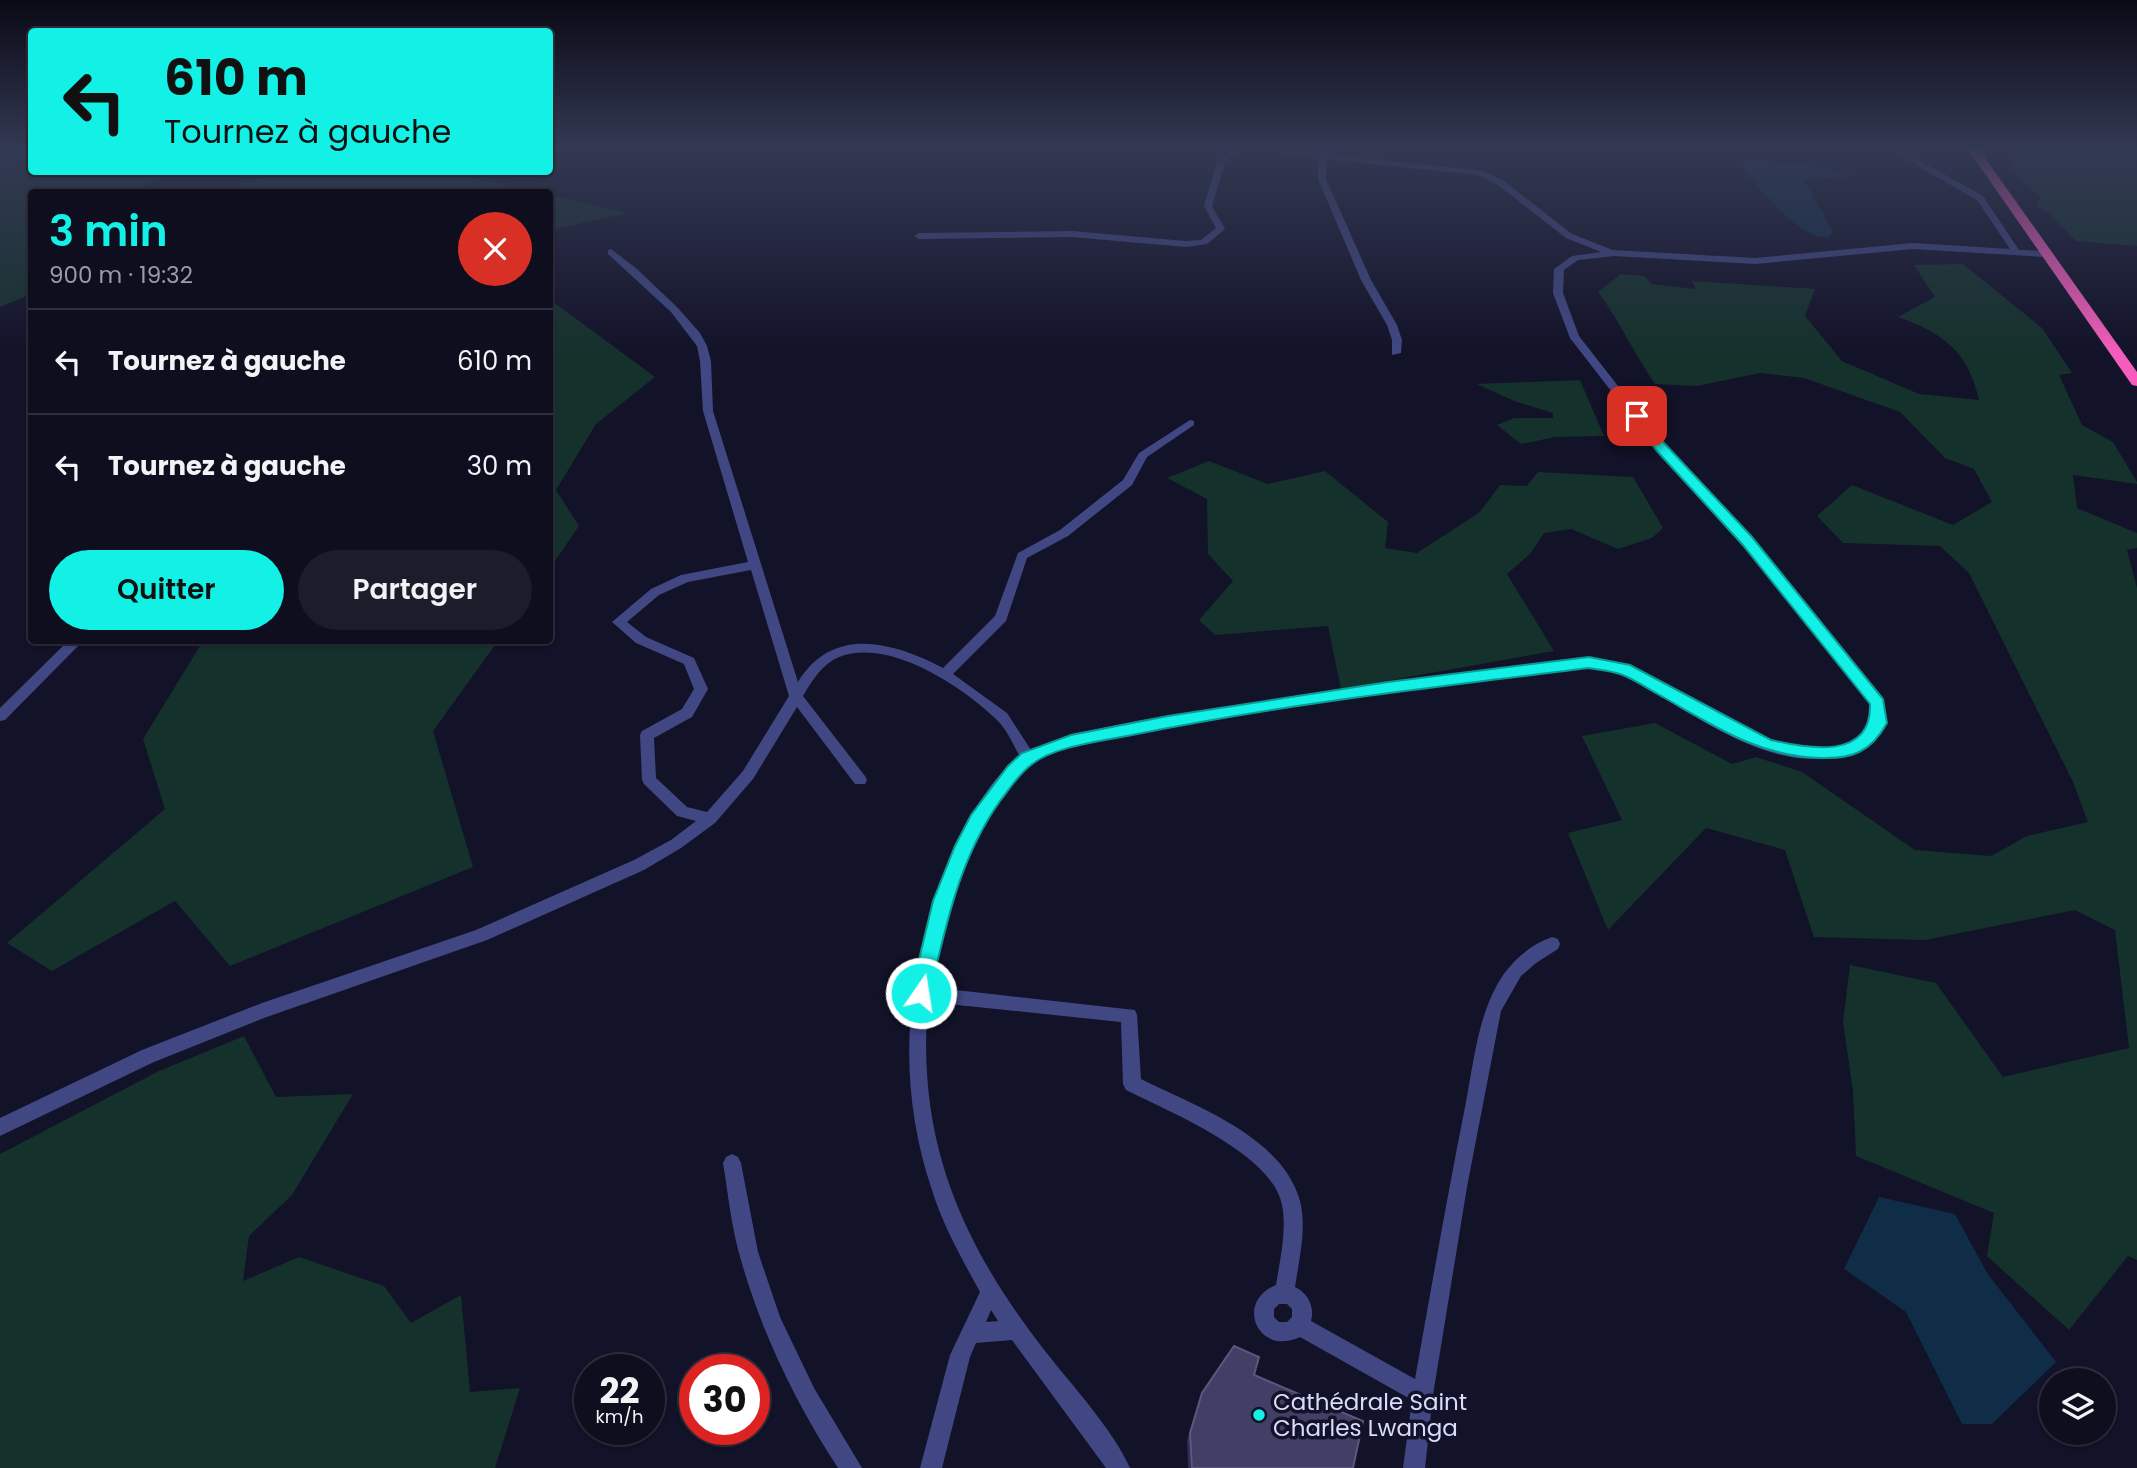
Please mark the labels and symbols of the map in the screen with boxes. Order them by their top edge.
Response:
pin [1607,386,1667,446]
position arrow [884,956,958,1030]
speed limit sign: 30 [679,1354,770,1445]
place label: Cathédrale Saint Charles Lwanga [1273,1386,1467,1444]
marker: Cathédrale Saint Charles Lwanga [1251,1407,1267,1423]

